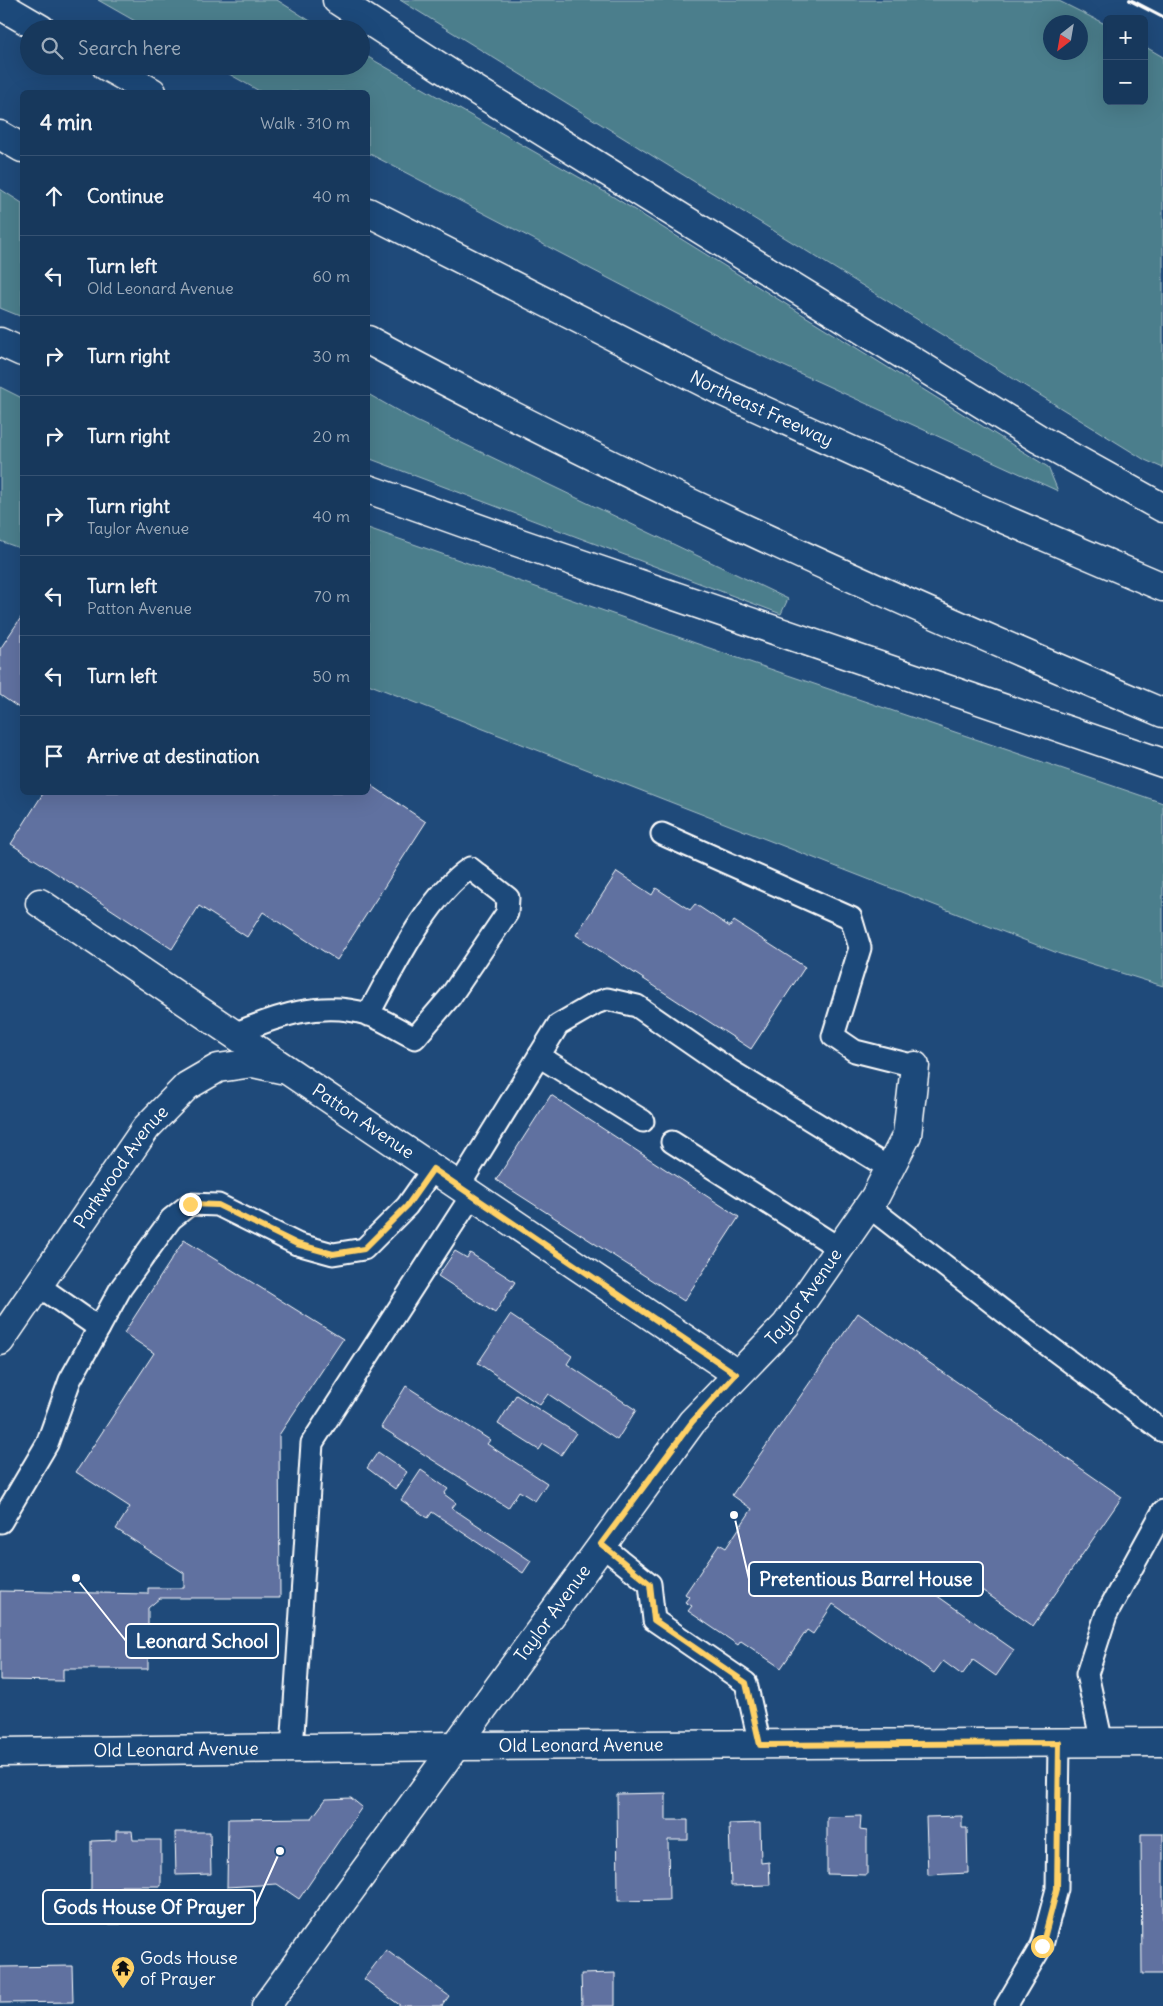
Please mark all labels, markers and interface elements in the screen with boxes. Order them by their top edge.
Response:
north arrow [1043,15,1088,60]
map controls [1103,15,1148,105]
button: + [1103,15,1148,60]
search box [20,20,370,75]
icon: search [38,34,66,62]
text: Search here [78,36,181,60]
button: − [1103,60,1148,105]
text: 4 min [40,109,92,136]
text: Walk · 310 m [260,113,350,133]
icon: ahead [40,182,68,210]
text: Continue [87,184,164,208]
text: 40 m [312,186,350,206]
text: Turn left [87,254,157,278]
icon: left [40,262,68,290]
text: 60 m [312,266,350,286]
text: Old Leonard Avenue [87,278,234,298]
icon: right [40,342,68,370]
text: Turn right [87,344,170,368]
text: 30 m [313,346,350,366]
street label: Northeast Freeway [686,365,837,451]
icon: right [40,422,68,450]
text: Turn right [87,424,170,448]
text: 20 m [313,426,350,446]
text: Turn right [87,494,170,518]
icon: right [40,502,68,530]
text: 40 m [312,506,350,526]
text: Taylor Avenue [87,518,189,538]
text: Turn left [87,574,157,598]
icon: left [40,582,68,610]
text: 70 m [314,586,350,606]
text: Patton Avenue [87,598,192,618]
icon: left [40,662,68,690]
text: Turn left [87,664,157,688]
text: 50 m [312,666,350,686]
icon: arrive [40,742,68,770]
text: Arrive at destination [87,744,260,768]
street label: Patton Avenue [308,1078,419,1164]
street label: Parkwood Avenue [68,1100,173,1233]
route end [179,1193,202,1216]
street label: Taylor Avenue [760,1244,847,1350]
street label: Taylor Avenue [509,1560,595,1666]
callout: Pretentious Barrel House [749,1562,983,1596]
text: Pretentious Barrel House [759,1567,973,1591]
callout: Leonard School [126,1624,278,1658]
text: Leonard School [136,1629,268,1653]
street label: Old Leonard Avenue [498,1733,664,1757]
street label: Old Leonard Avenue [93,1737,259,1762]
callout: Gods House Of Prayer [43,1890,255,1924]
text: Gods House Of Prayer [53,1895,245,1919]
route start [1031,1935,1054,1958]
place label: Gods House of Prayer [140,1946,238,1990]
temple icon: Gods House of Prayer [110,1955,136,1989]

